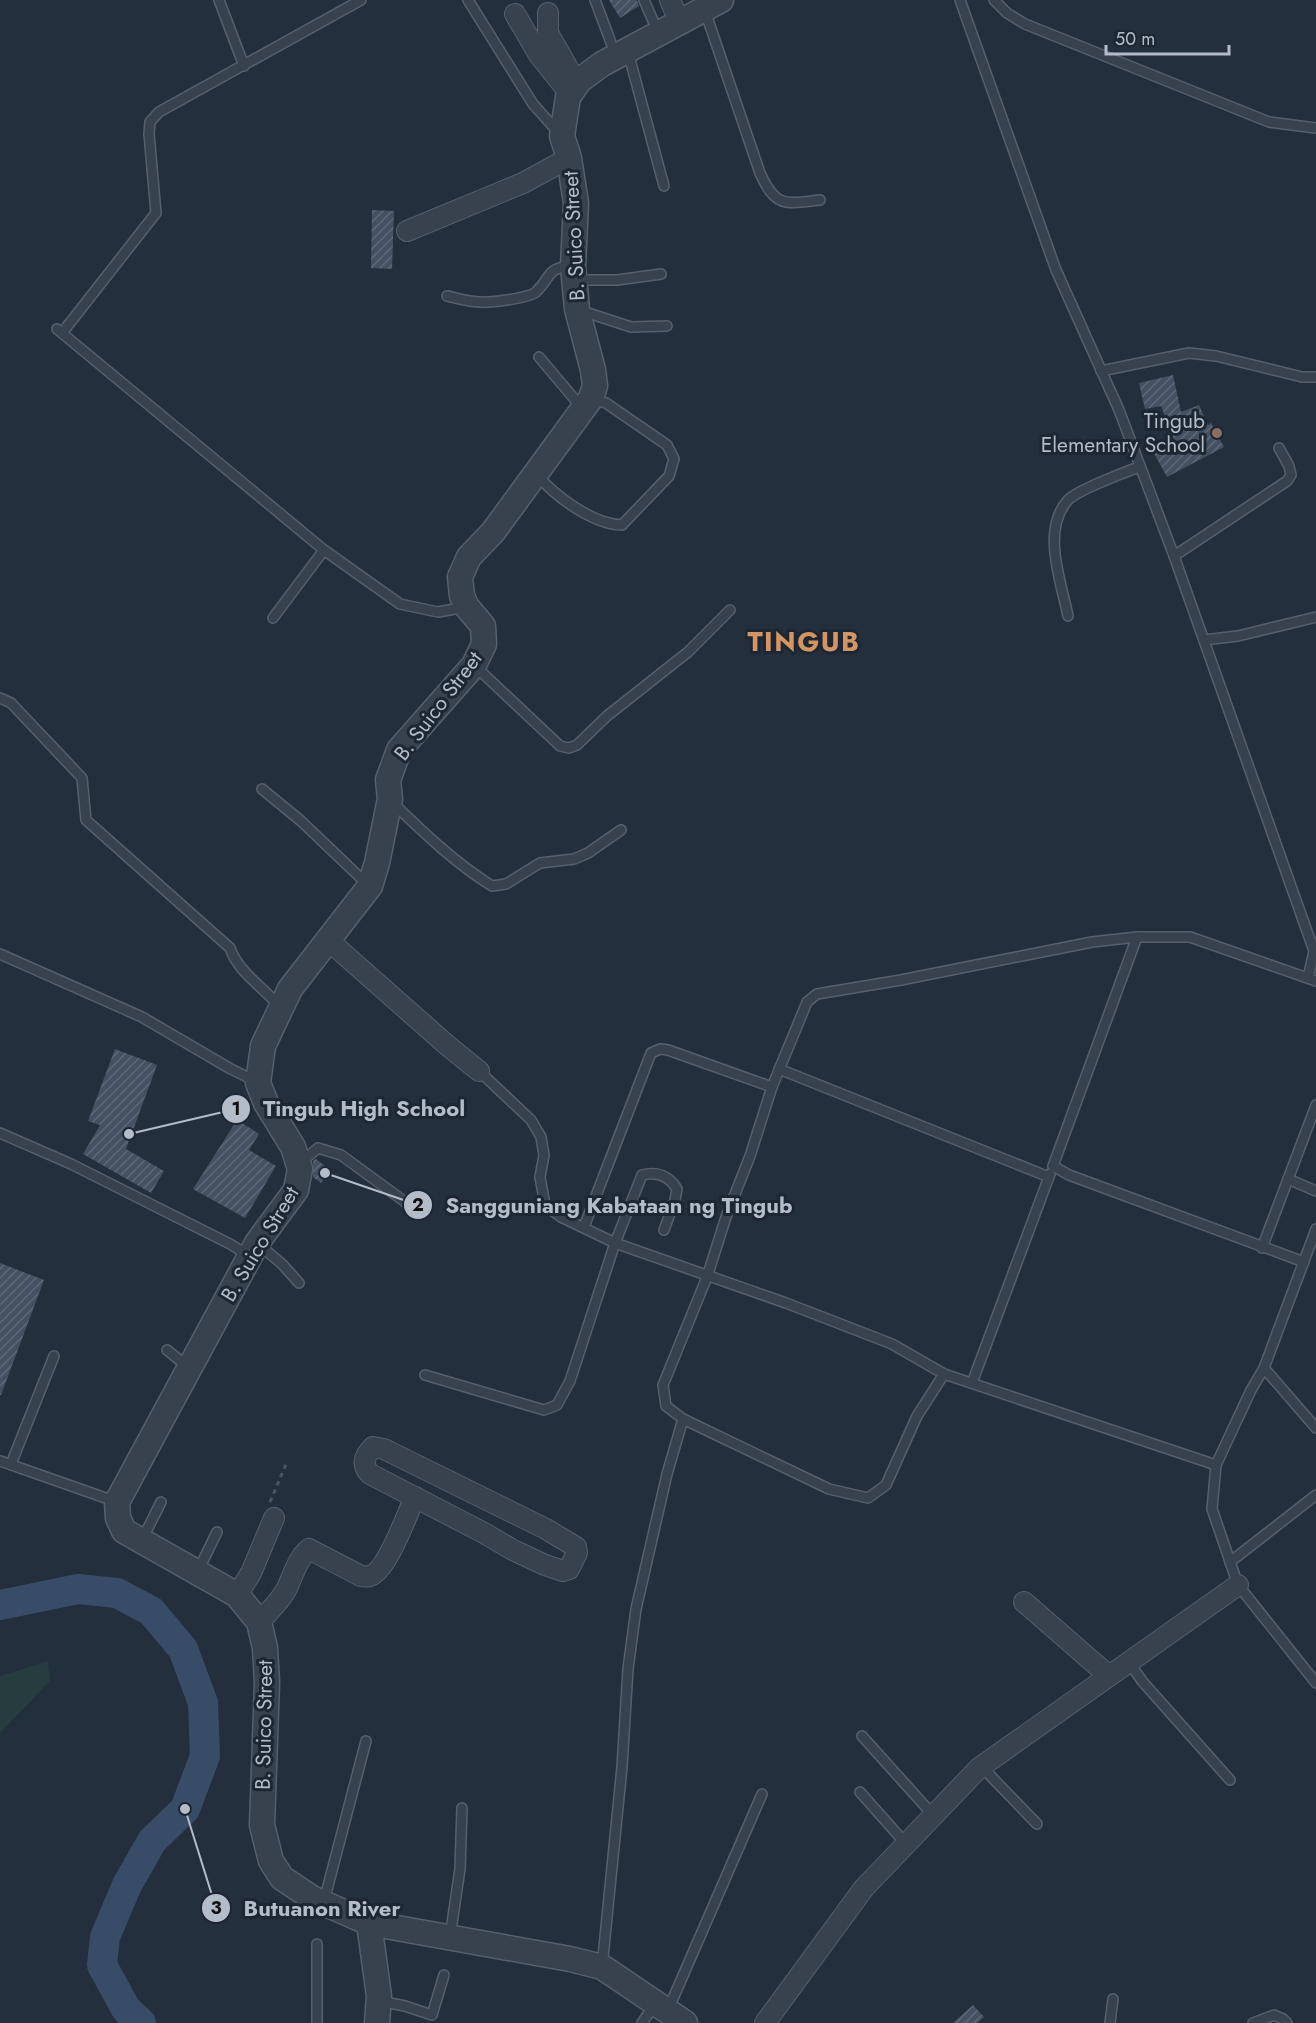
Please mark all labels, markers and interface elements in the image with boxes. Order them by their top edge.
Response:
scale bar [1106,18,1229,56]
text: 50 m [1115,26,1155,52]
street label: B. Suico Street [556,170,592,302]
place label: Tingub Elementary School [1041,406,1205,460]
marker: Tingub Elementary School [1210,426,1224,440]
district label: TINGUB [747,622,861,661]
street label: B. Suico Street [387,645,489,767]
callout: Tingub High School [221,1089,478,1129]
text: Tingub High School [263,1092,465,1124]
text: 1 [231,1096,241,1122]
street label: B. Suico Street [214,1181,306,1307]
callout: Sangguniang Kabataan ng Tingub [403,1185,804,1225]
text: Sangguniang Kabataan ng Tingub [445,1189,793,1221]
text: 2 [412,1192,424,1218]
street label: B. Suico Street [248,1660,280,1790]
callout: Butuanon River [201,1888,412,1928]
text: Butuanon River [244,1892,400,1924]
text: 3 [210,1895,222,1921]

